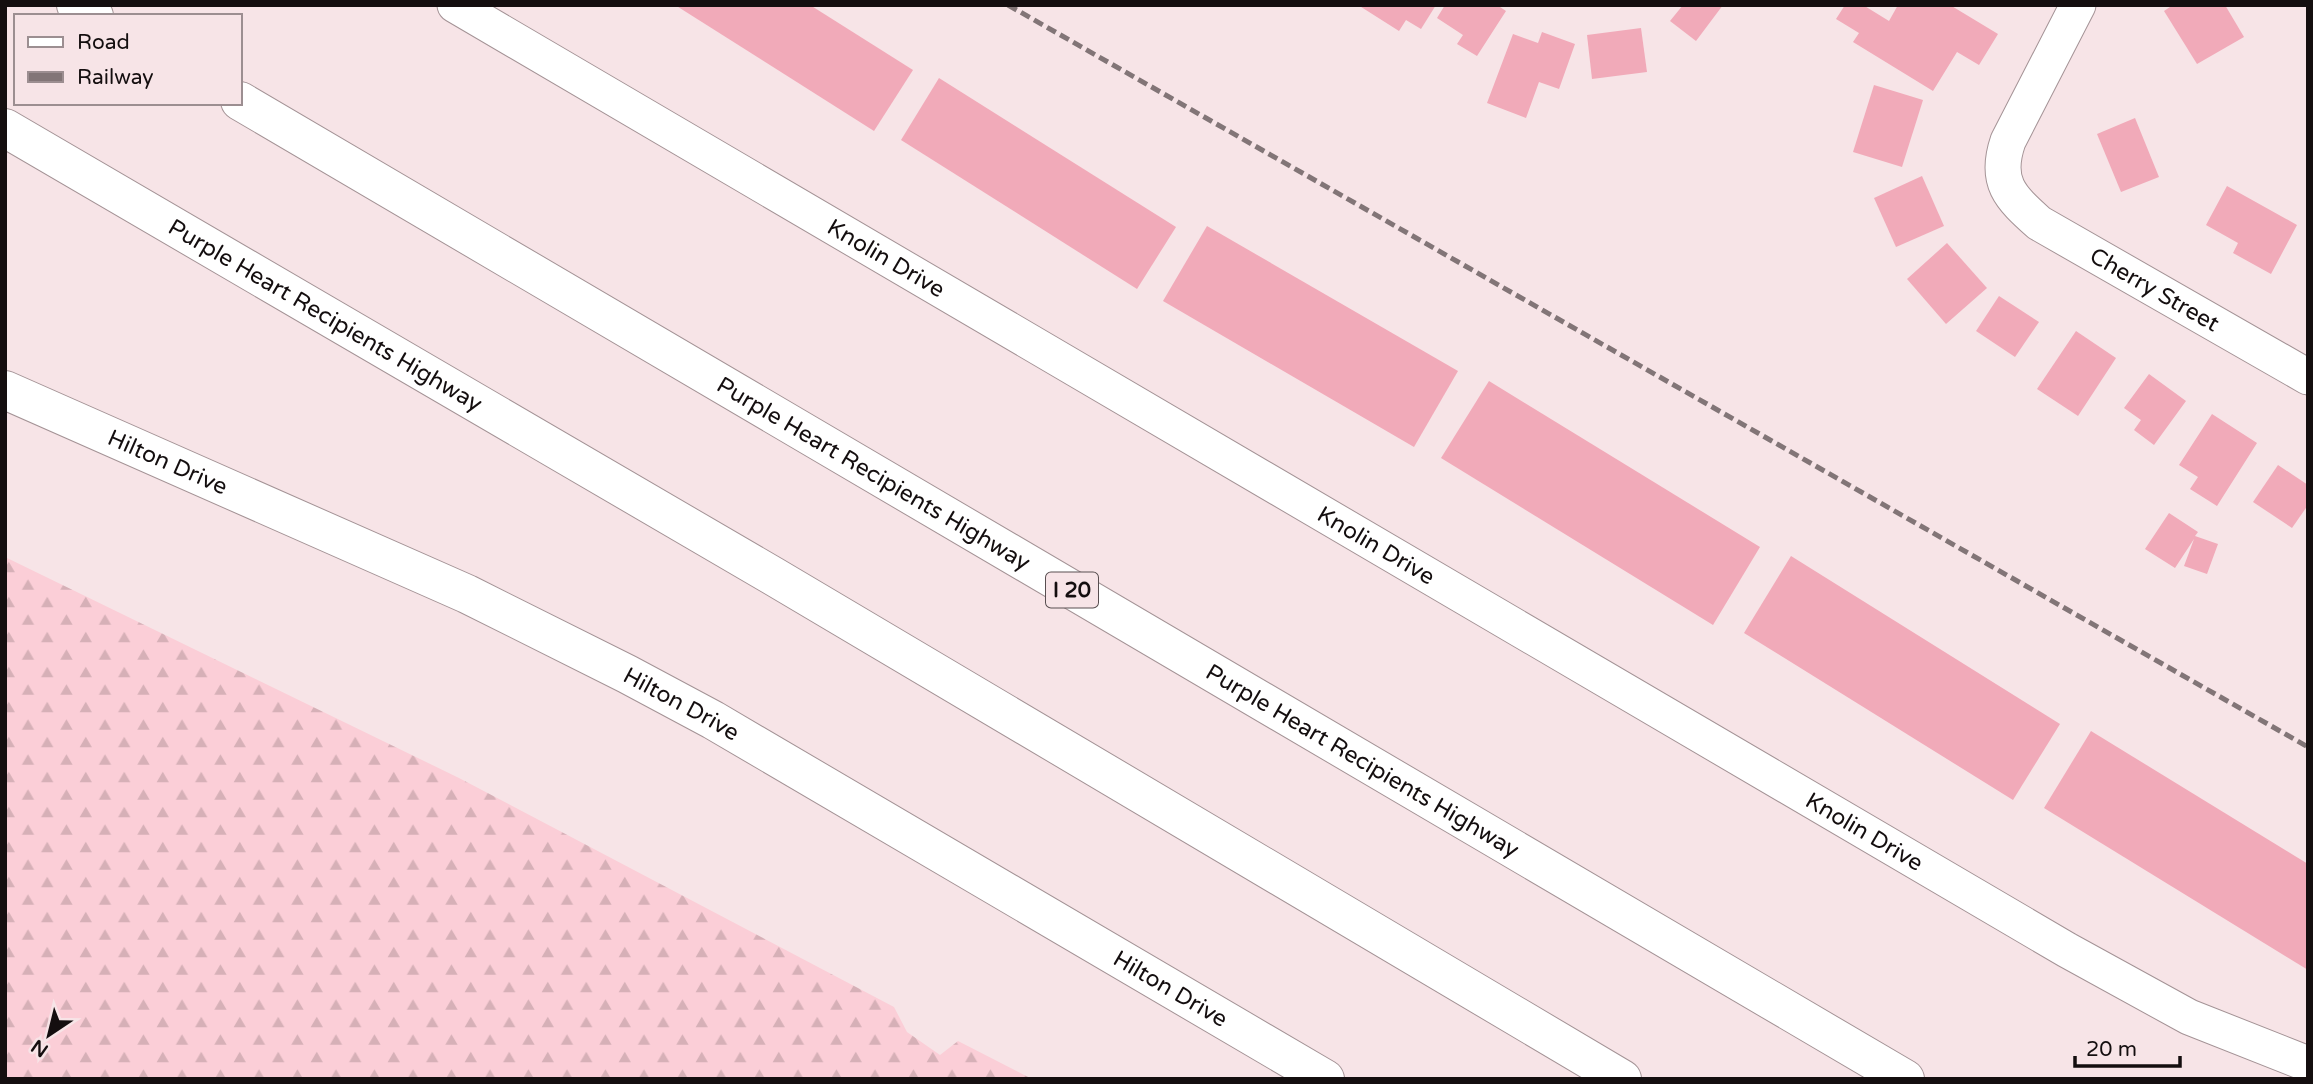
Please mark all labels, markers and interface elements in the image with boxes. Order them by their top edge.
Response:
legend [14,14,242,105]
text: Road [77,30,130,55]
text: Railway [77,65,154,90]
street label: Purple Heart Recipients Highway [163,213,487,418]
street label: Knolin Drive [822,213,950,304]
street label: Cherry Street [2085,242,2224,338]
street label: Purple Heart Recipients Highway [712,371,1035,577]
street label: Hilton Drive [103,424,232,501]
street label: Knolin Drive [1312,501,1440,591]
road number: I 20 [1046,572,1098,608]
street label: Purple Heart Recipients Highway [1200,658,1524,864]
street label: Hilton Drive [618,662,744,747]
street label: Knolin Drive [1800,787,1928,878]
street label: Hilton Drive [1108,945,1232,1034]
north arrow [14,1000,84,1070]
scale bar [2075,1024,2180,1068]
text: N [27,1035,52,1061]
text: 20 m [2086,1037,2137,1062]

